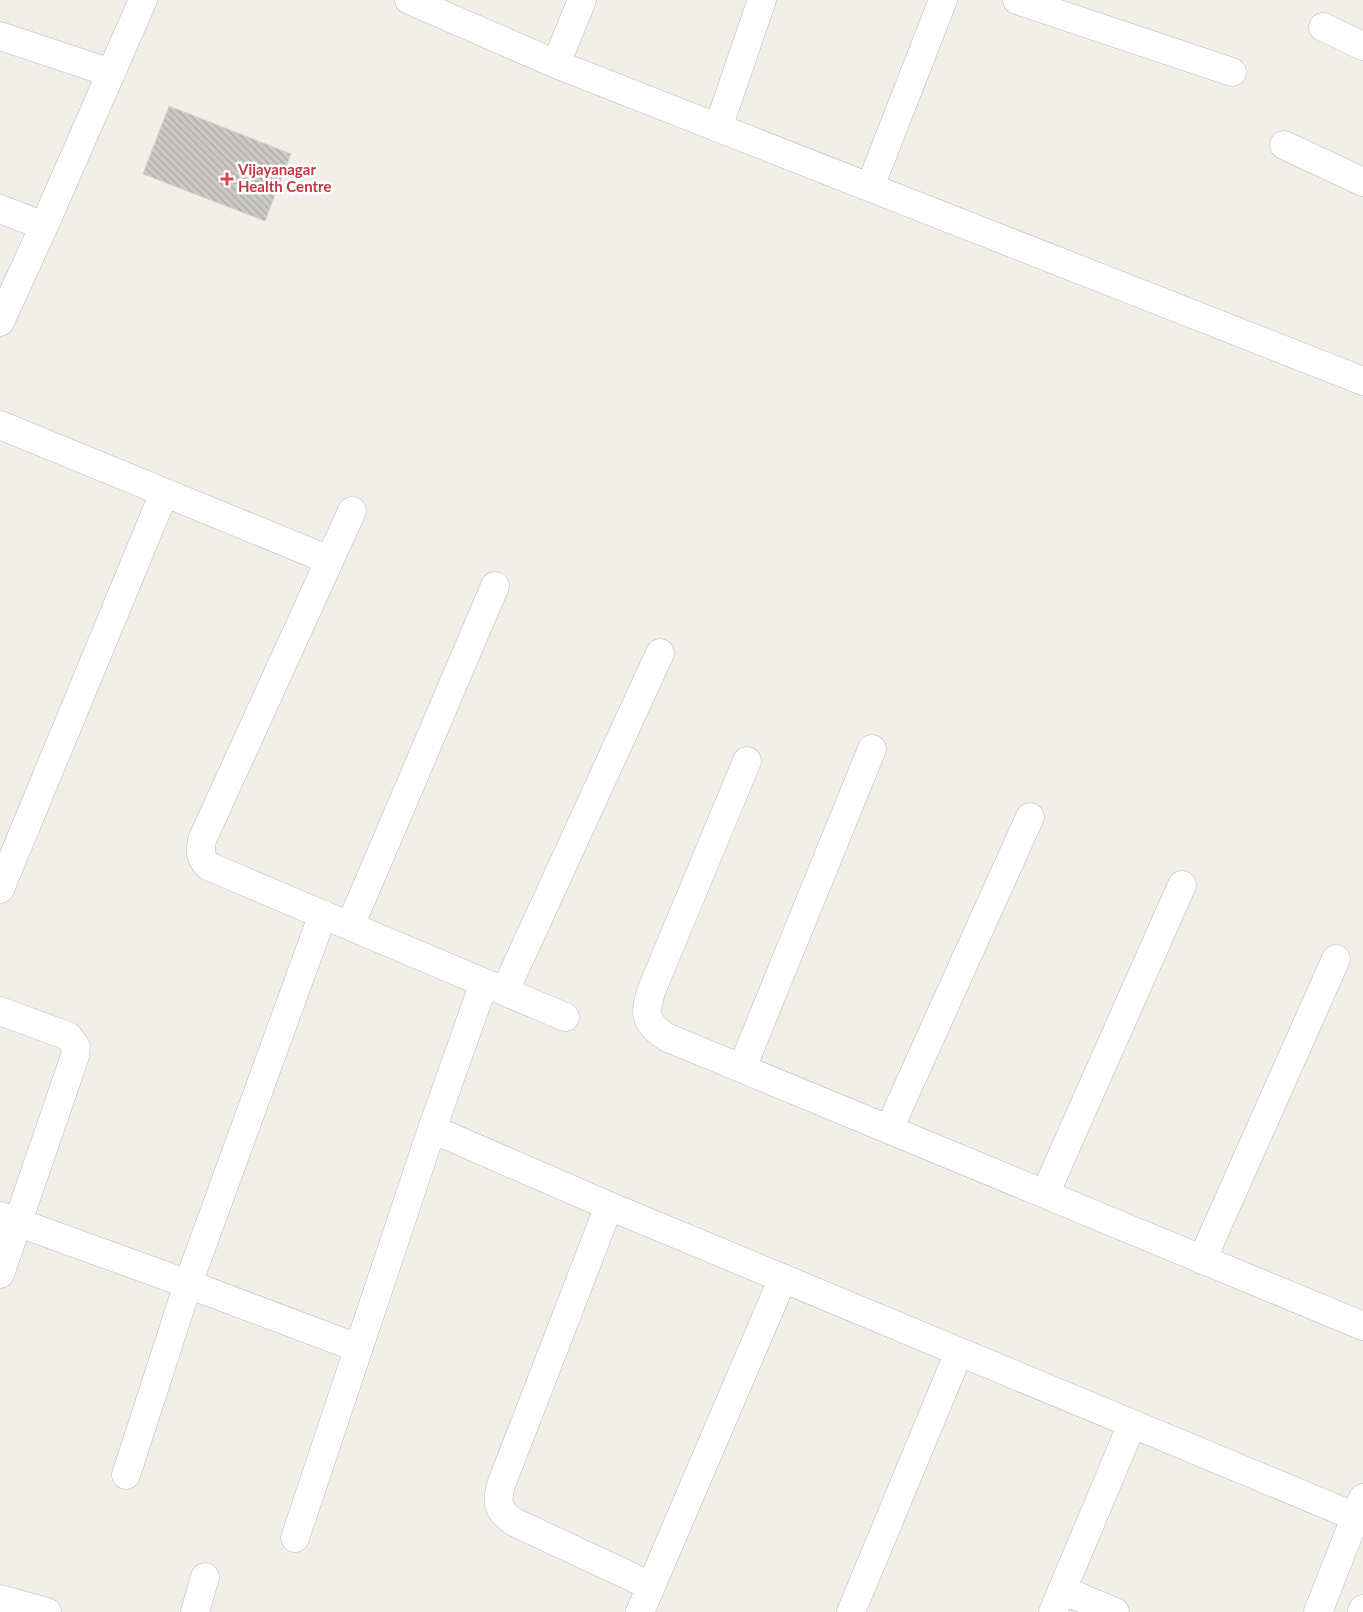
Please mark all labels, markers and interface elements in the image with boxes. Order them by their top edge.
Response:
place label: Vijayanagar Health Centre [237,160,331,195]
marker: Vijayanagar Health Centre [220,172,234,186]

